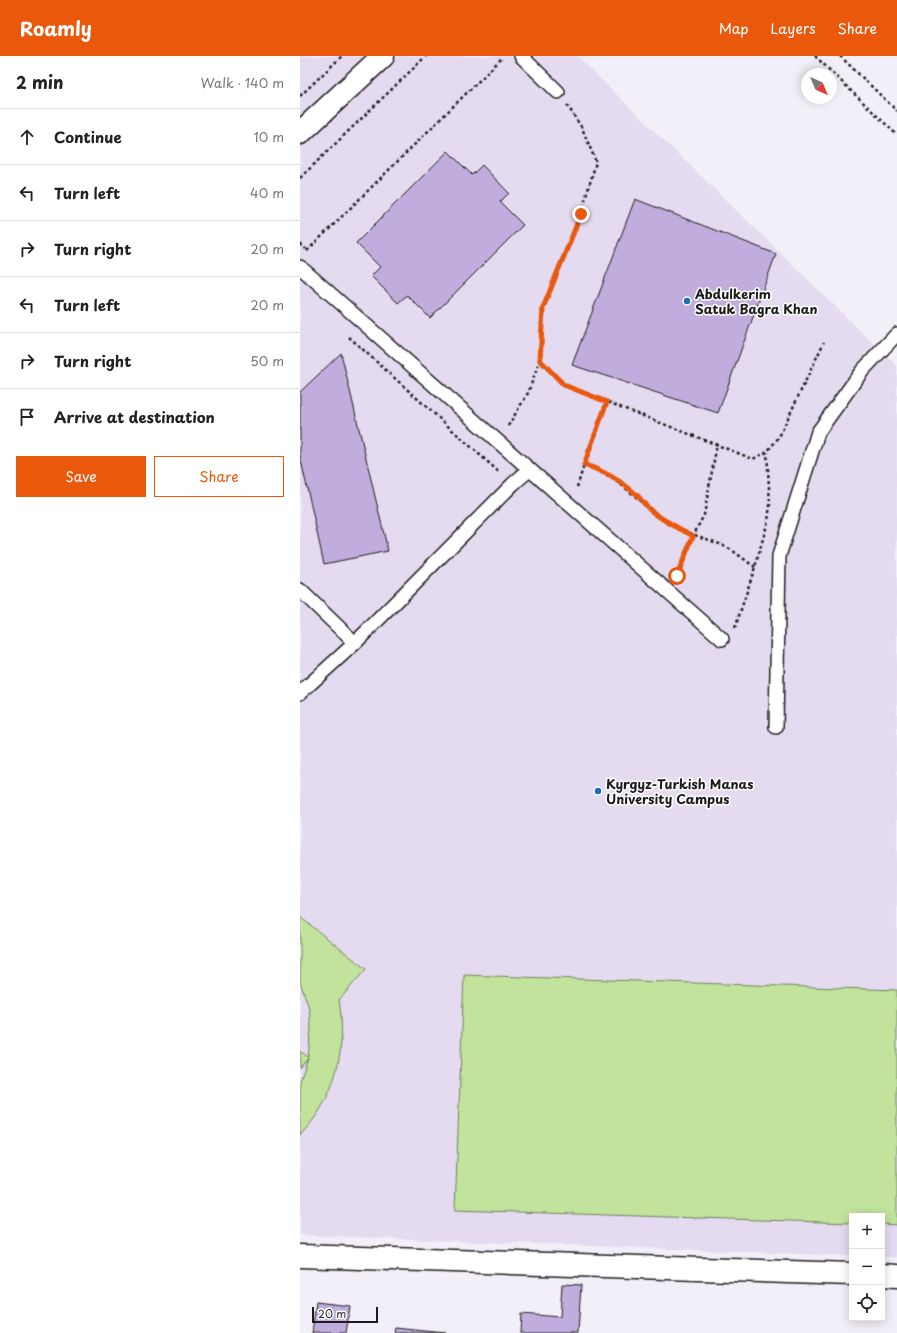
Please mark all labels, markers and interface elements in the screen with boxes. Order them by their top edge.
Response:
text: Roamly [20,14,92,42]
text: Map [719,18,749,39]
text: Layers [771,18,816,39]
text: Share [838,18,877,39]
north arrow [801,68,837,104]
text: 2 min [16,69,63,95]
text: Walk · 140 m [201,73,284,92]
text: Continue [54,125,122,148]
icon: ahead [16,126,38,148]
text: 10 m [254,127,284,146]
text: Turn left [54,181,120,204]
icon: left [16,182,38,204]
text: 40 m [250,183,284,202]
route end [572,205,590,223]
text: Turn right [54,237,131,260]
icon: right [16,238,38,260]
text: 20 m [250,239,284,258]
place label: Abdulkerim Satuk Bagra Khan [694,284,817,318]
text: Turn left [54,293,120,316]
icon: left [16,294,38,316]
text: 20 m [250,295,284,314]
marker: Abdulkerim Satuk Bagra Khan [682,296,692,306]
text: Turn right [54,349,131,372]
icon: right [16,350,38,372]
text: 50 m [250,351,284,370]
text: Arrive at destination [54,405,215,428]
icon: arrive [16,406,38,428]
button: Save [16,456,146,497]
button: Share [154,456,284,497]
route start [668,567,686,585]
place label: Kyrgyz-Turkish Manas University Campus [606,774,754,808]
marker: Kyrgyz-Turkish Manas University Campus [593,786,603,796]
map controls [849,1213,885,1321]
button: + [849,1213,885,1249]
button: − [849,1249,885,1285]
button: locate [849,1285,885,1321]
scale bar [312,1305,378,1324]
text: 20 m [318,1305,346,1322]

